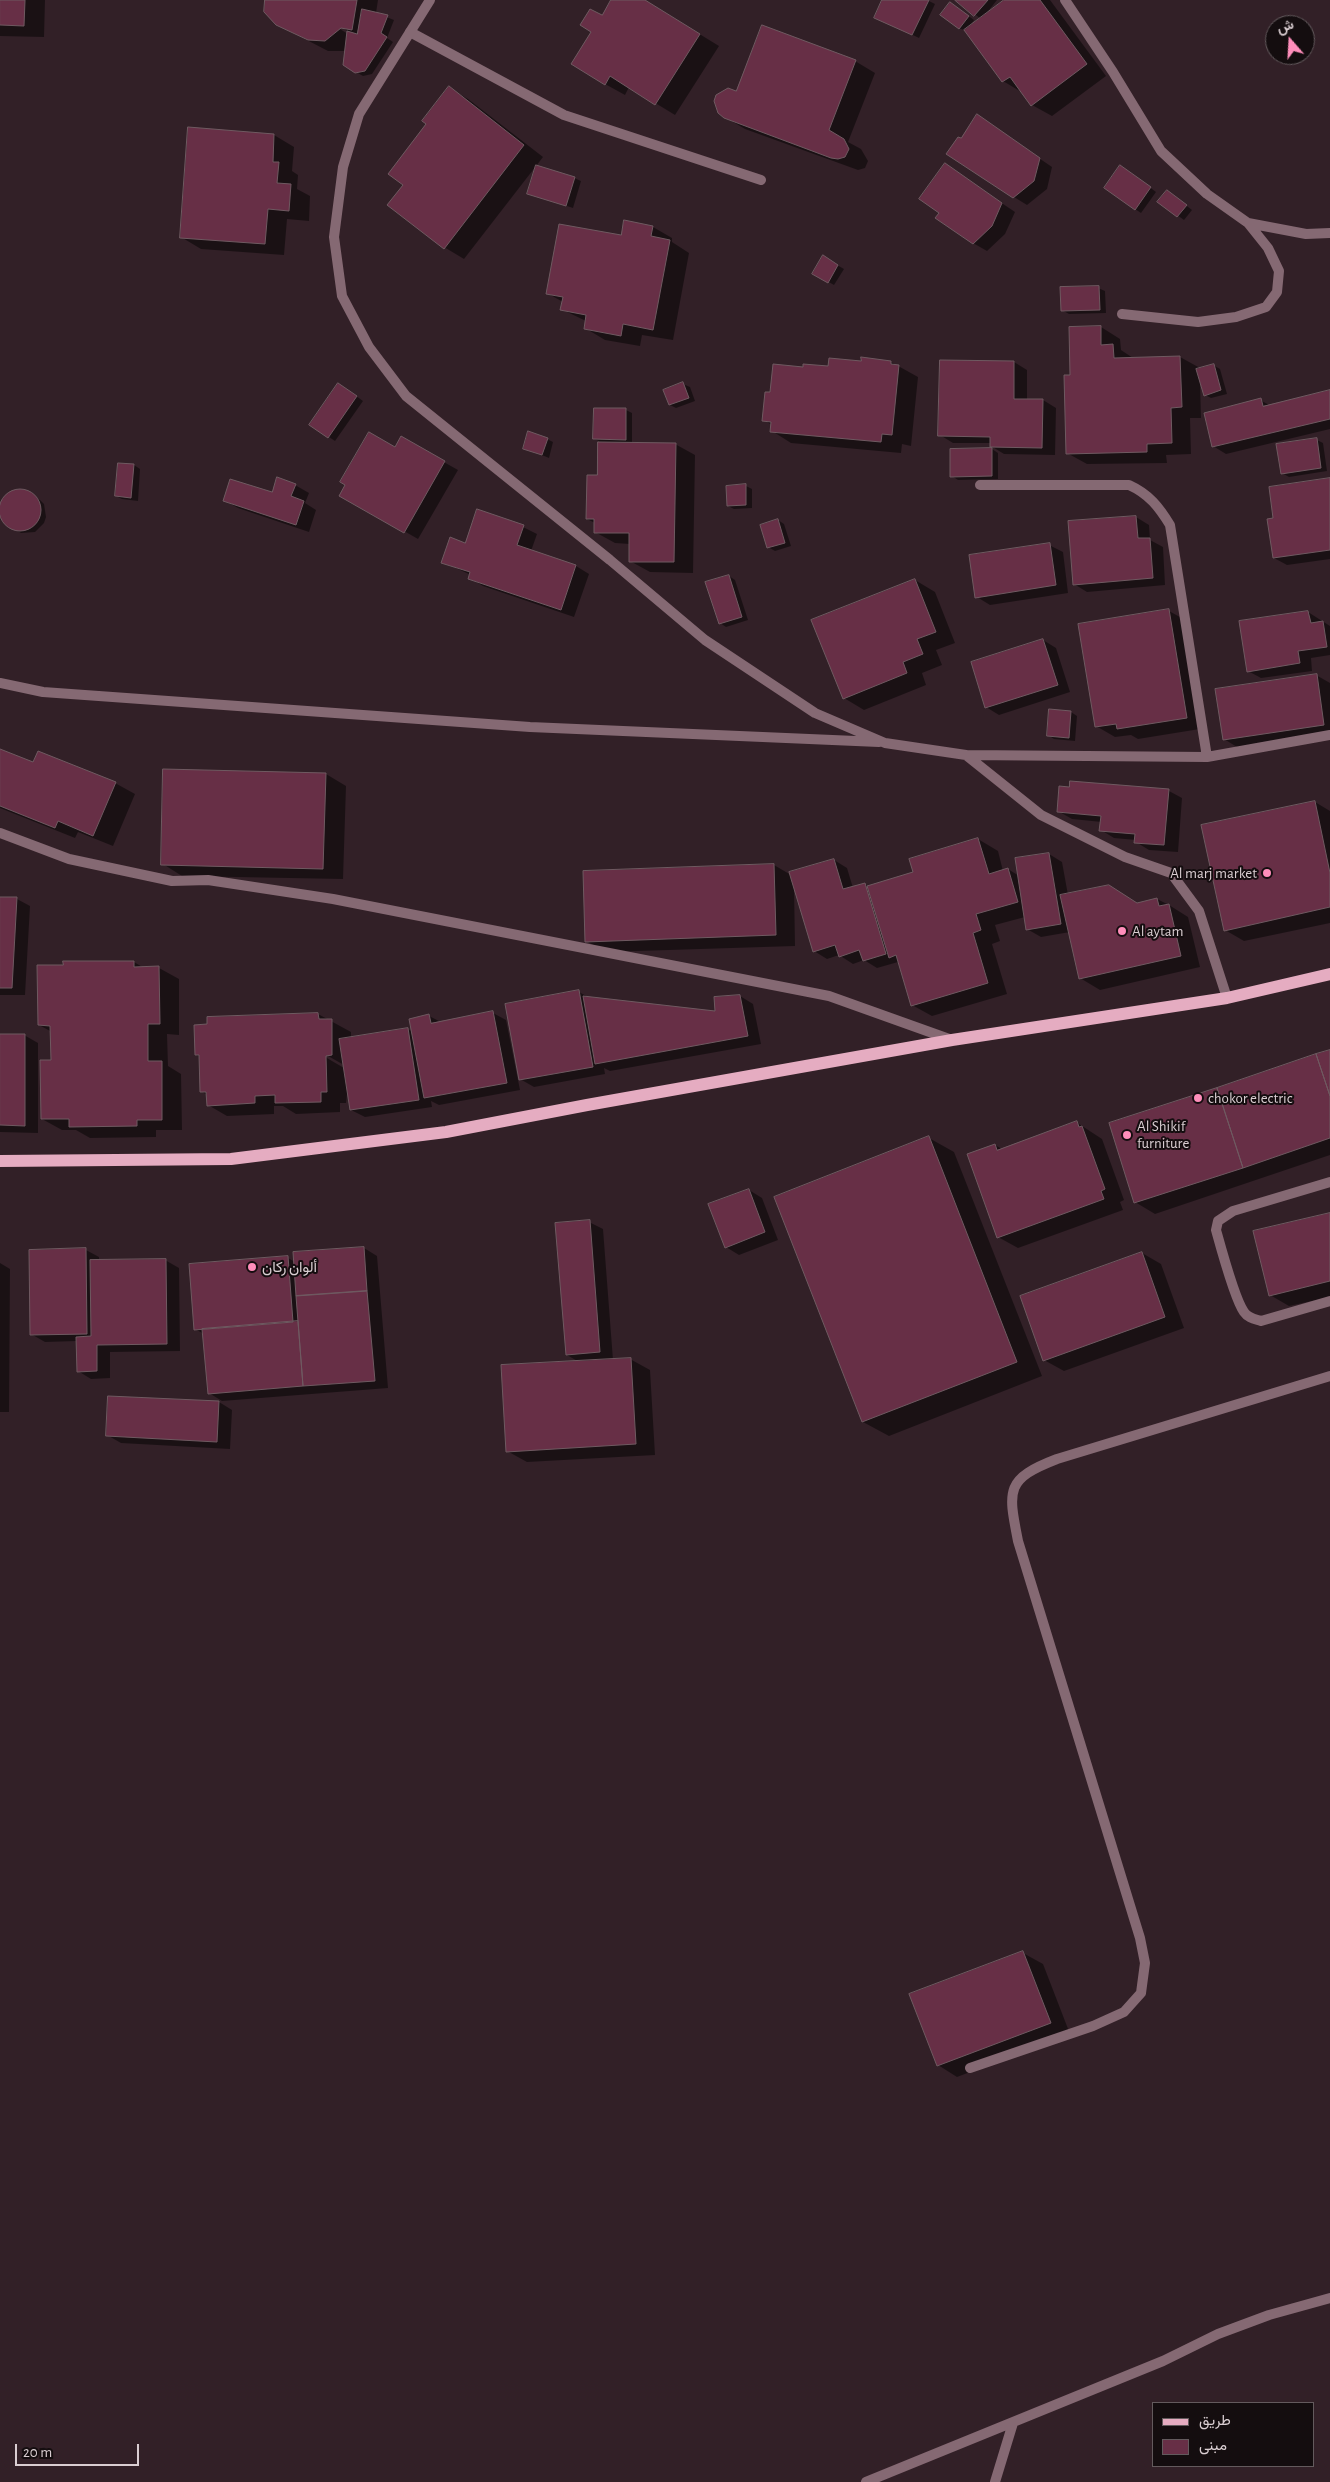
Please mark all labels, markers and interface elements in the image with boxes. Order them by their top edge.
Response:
north arrow [1265,15,1315,65]
text: ش [1275,17,1296,36]
place label: Al marj market [1170,864,1257,882]
marker: Al marj market [1261,867,1273,879]
place label: Al aytam [1132,922,1184,940]
marker: Al aytam [1116,925,1128,937]
place label: chokor electric [1208,1089,1292,1107]
marker: chokor electric [1192,1092,1204,1104]
place label: Al Shikif furniture [1137,1117,1189,1152]
marker: Al Shikif furniture [1121,1129,1133,1141]
place label: ألوان ركان [262,1258,317,1276]
marker: ألوان ركان [246,1261,258,1273]
legend [1152,2402,1315,2467]
text: طريق [1199,2413,1231,2428]
scale bar [18,2434,141,2466]
text: مبنى [1199,2438,1227,2453]
text: 20 m [23,2445,52,2460]

